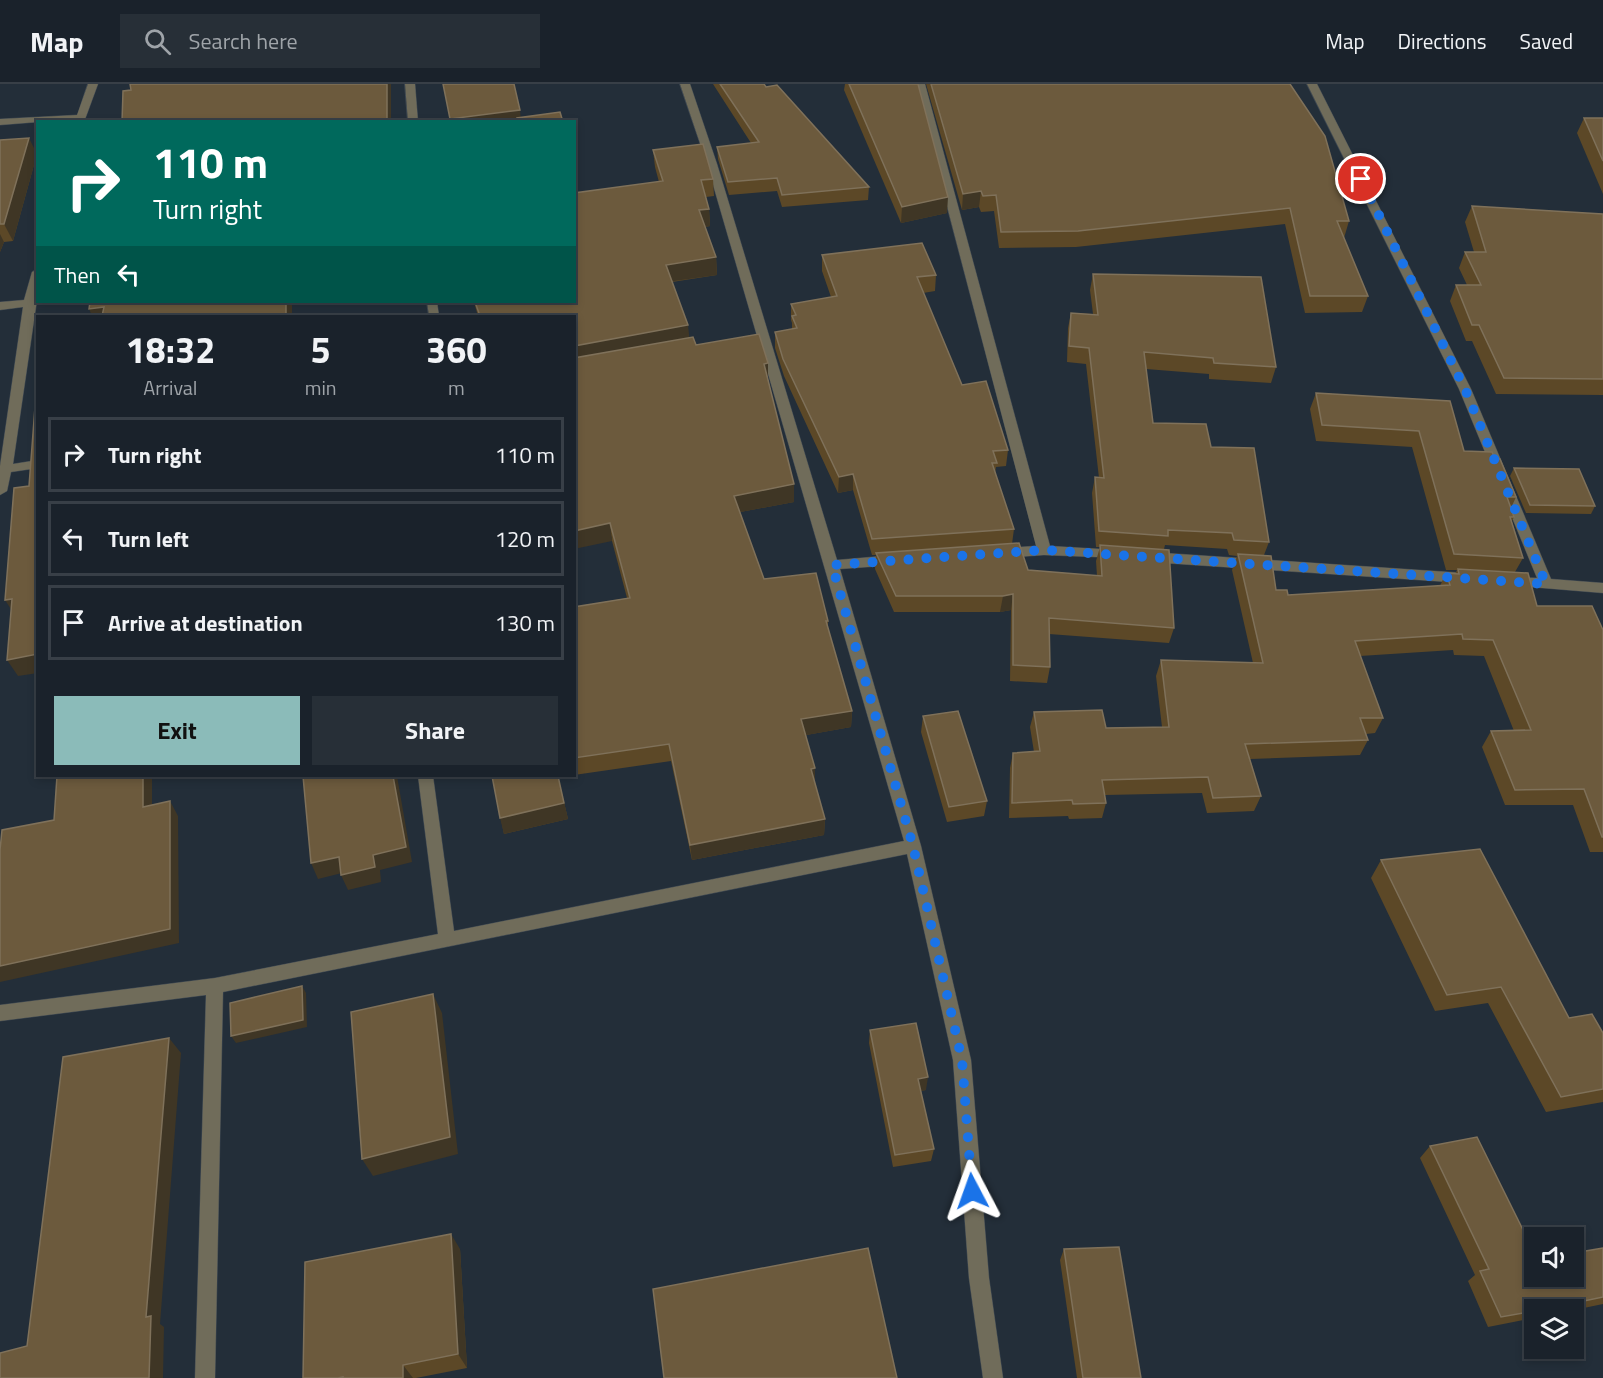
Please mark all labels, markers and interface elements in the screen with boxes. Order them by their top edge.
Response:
search box [120,14,540,68]
text: Map [30,20,84,63]
text: Search here [189,24,298,58]
icon: search [141,25,174,58]
text: Map [1325,25,1365,57]
text: Directions [1398,25,1487,57]
text: Saved [1520,25,1573,57]
text: 110 m [153,130,268,194]
icon: right [54,144,132,222]
pin [1335,153,1386,204]
icon: arrive [1344,162,1377,195]
text: Turn right [153,188,262,229]
text: Then [54,258,100,292]
icon: left [112,258,145,291]
text: 18:32 [125,322,215,377]
text: 5 [311,322,331,377]
text: 360 [426,322,487,377]
text: Arrival [143,372,198,403]
text: min [305,372,337,403]
text: m [448,372,465,403]
icon: right [57,438,90,471]
text: Turn right [108,438,202,472]
text: 110 m [495,438,555,472]
icon: left [57,522,90,555]
text: Turn left [108,522,189,556]
text: 120 m [495,522,555,556]
icon: arrive [57,606,90,639]
text: Arrive at destination [108,606,303,640]
text: 130 m [495,606,555,640]
button: Exit [54,696,300,765]
button: Share [312,696,558,765]
position arrow [940,1159,1004,1223]
map controls [1524,1227,1584,1359]
button: sound [1524,1227,1584,1287]
button: layers [1524,1299,1584,1359]

